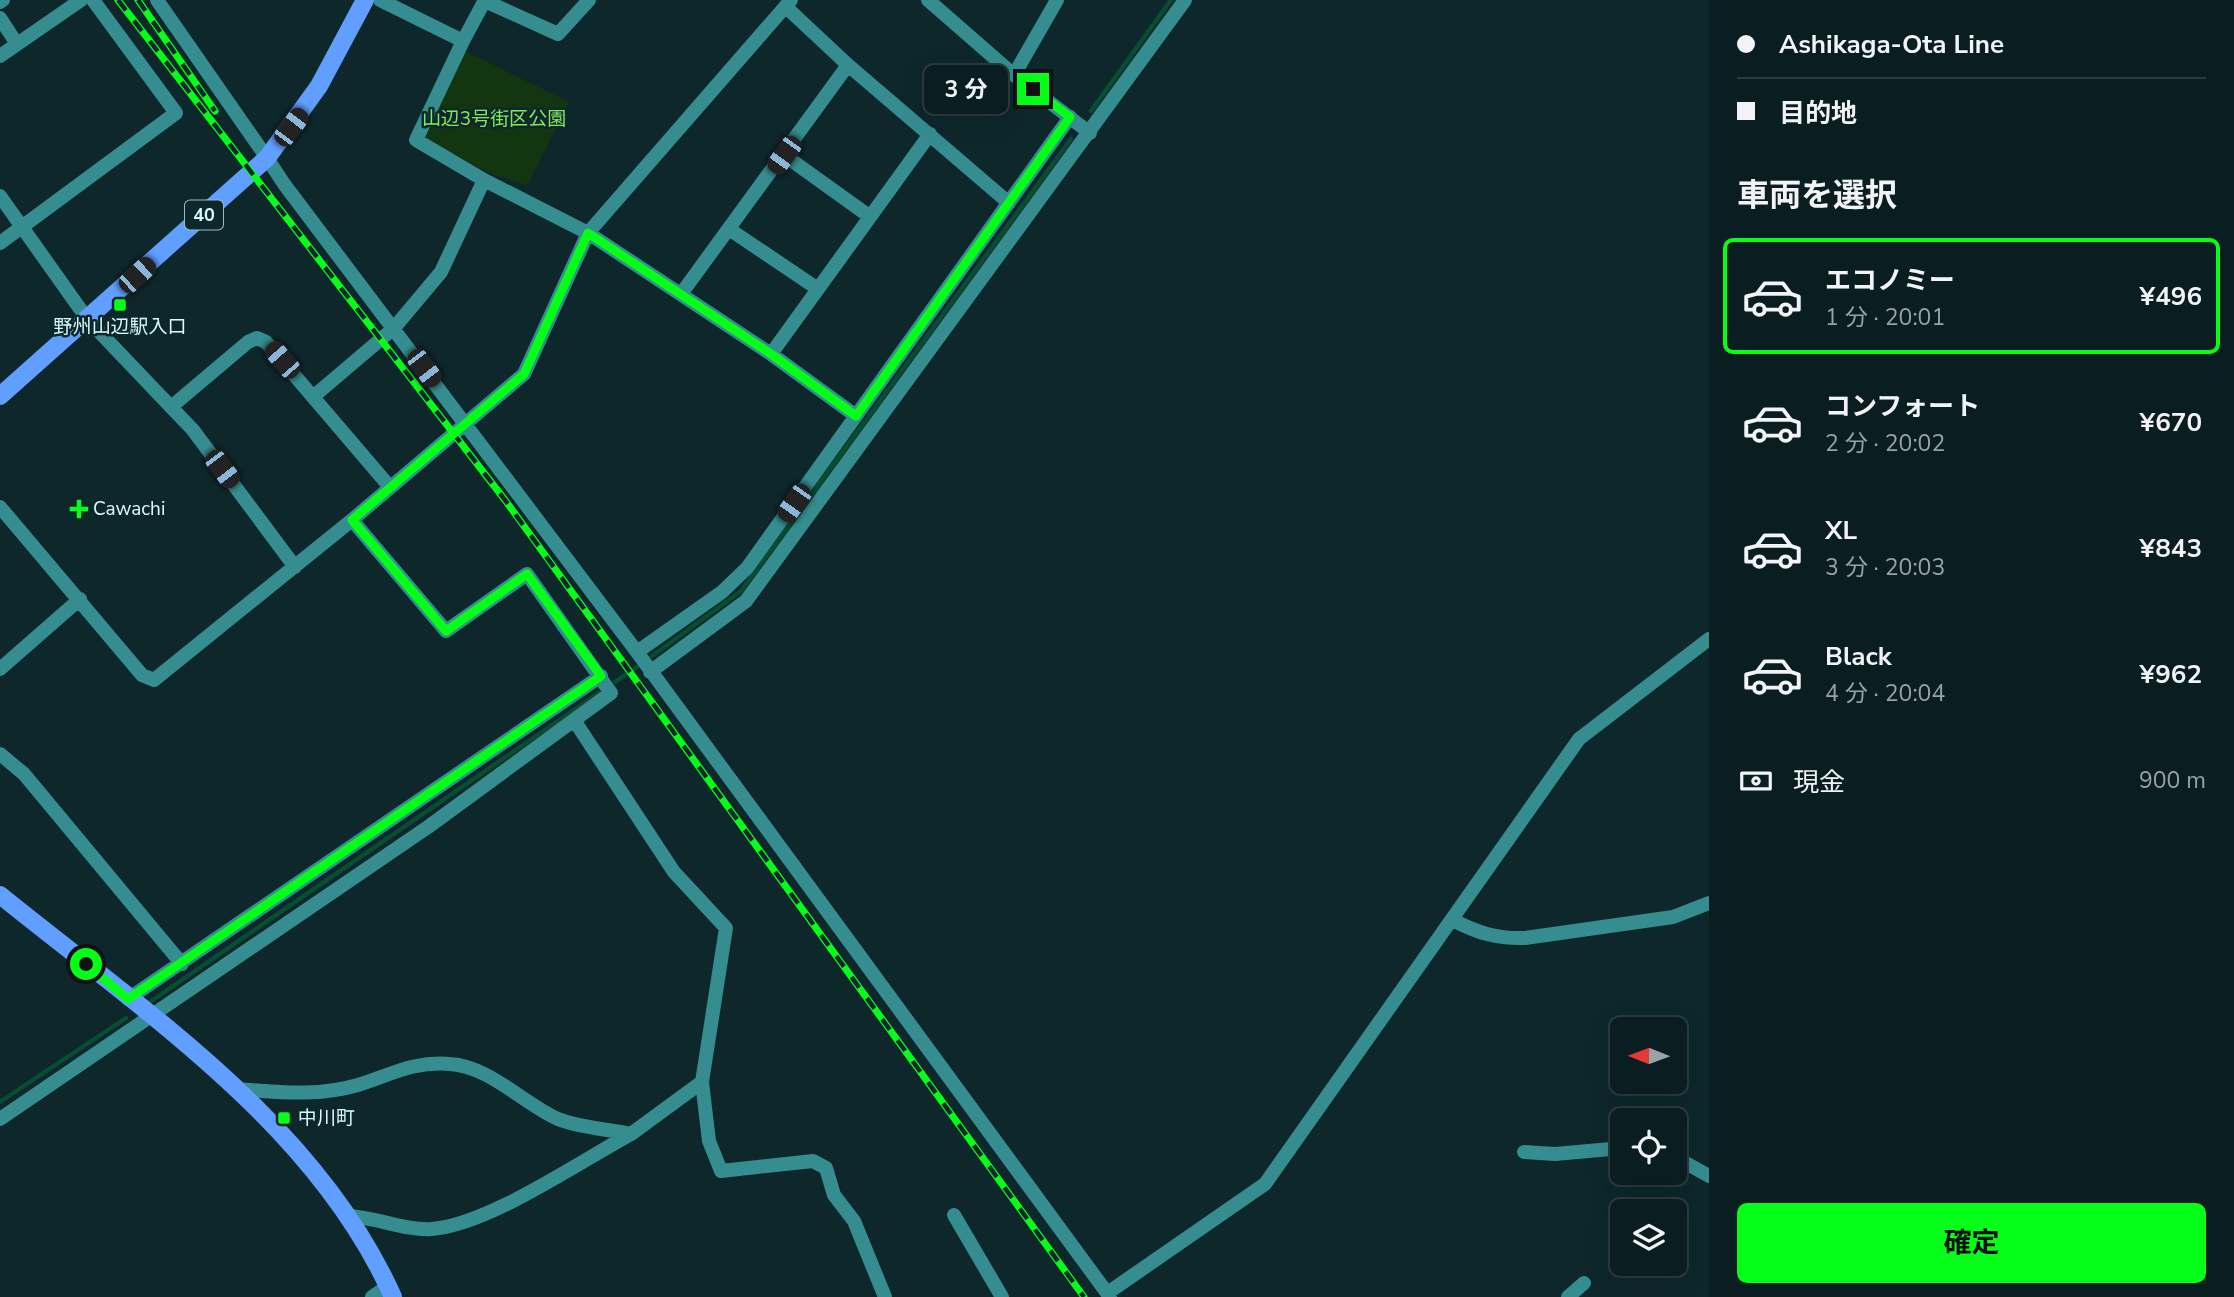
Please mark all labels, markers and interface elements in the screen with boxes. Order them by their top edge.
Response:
text: Ashikaga-Ota Line [1779,27,2004,62]
callout: 3 分 [925,64,1009,114]
route end [1017,73,1049,105]
text: 3 分 [944,74,988,105]
text: 目的地 [1779,96,1857,131]
car [270,104,313,150]
park label: 山辺3号街区公園 [422,106,566,132]
car [764,132,805,178]
text: 車両を選択 [1737,174,1897,217]
road number: 40 [185,200,223,230]
car [115,253,160,297]
text: エコノミー [1825,263,1955,298]
icon: car [1741,265,1804,328]
text: ¥496 [2140,279,2202,314]
marker: 野州山辺駅入口 [112,297,128,313]
text: 1 分 · 20:01 [1825,302,1945,333]
place label: 野州山辺駅入口 [53,314,187,340]
car [261,337,304,383]
car [403,345,446,391]
text: コンフォート [1825,389,1980,424]
icon: car [1741,391,1804,454]
text: ¥670 [2140,405,2202,440]
text: 2 分 · 20:02 [1825,428,1945,459]
car [201,446,244,492]
car [774,480,815,526]
place label: Cawachi [93,496,165,522]
marker: Cawachi [71,501,87,517]
text: XL [1825,513,1857,548]
icon: car [1741,517,1804,580]
text: ¥843 [2140,531,2202,566]
text: 3 分 · 20:03 [1825,552,1945,583]
text: Black [1825,639,1892,674]
icon: car [1741,643,1804,706]
text: ¥962 [2140,657,2202,692]
text: 4 分 · 20:04 [1825,678,1945,709]
icon: cash [1737,762,1775,800]
text: 現金 [1793,765,1845,800]
text: 900 m [2139,765,2206,796]
route start [70,948,102,980]
north arrow [1610,1017,1687,1094]
map controls [1610,1017,1687,1276]
place label: 中川町 [298,1105,355,1131]
button: locate [1610,1108,1687,1185]
marker: 中川町 [276,1110,292,1126]
button: layers [1610,1199,1687,1276]
button: 確定 [1737,1203,2206,1283]

